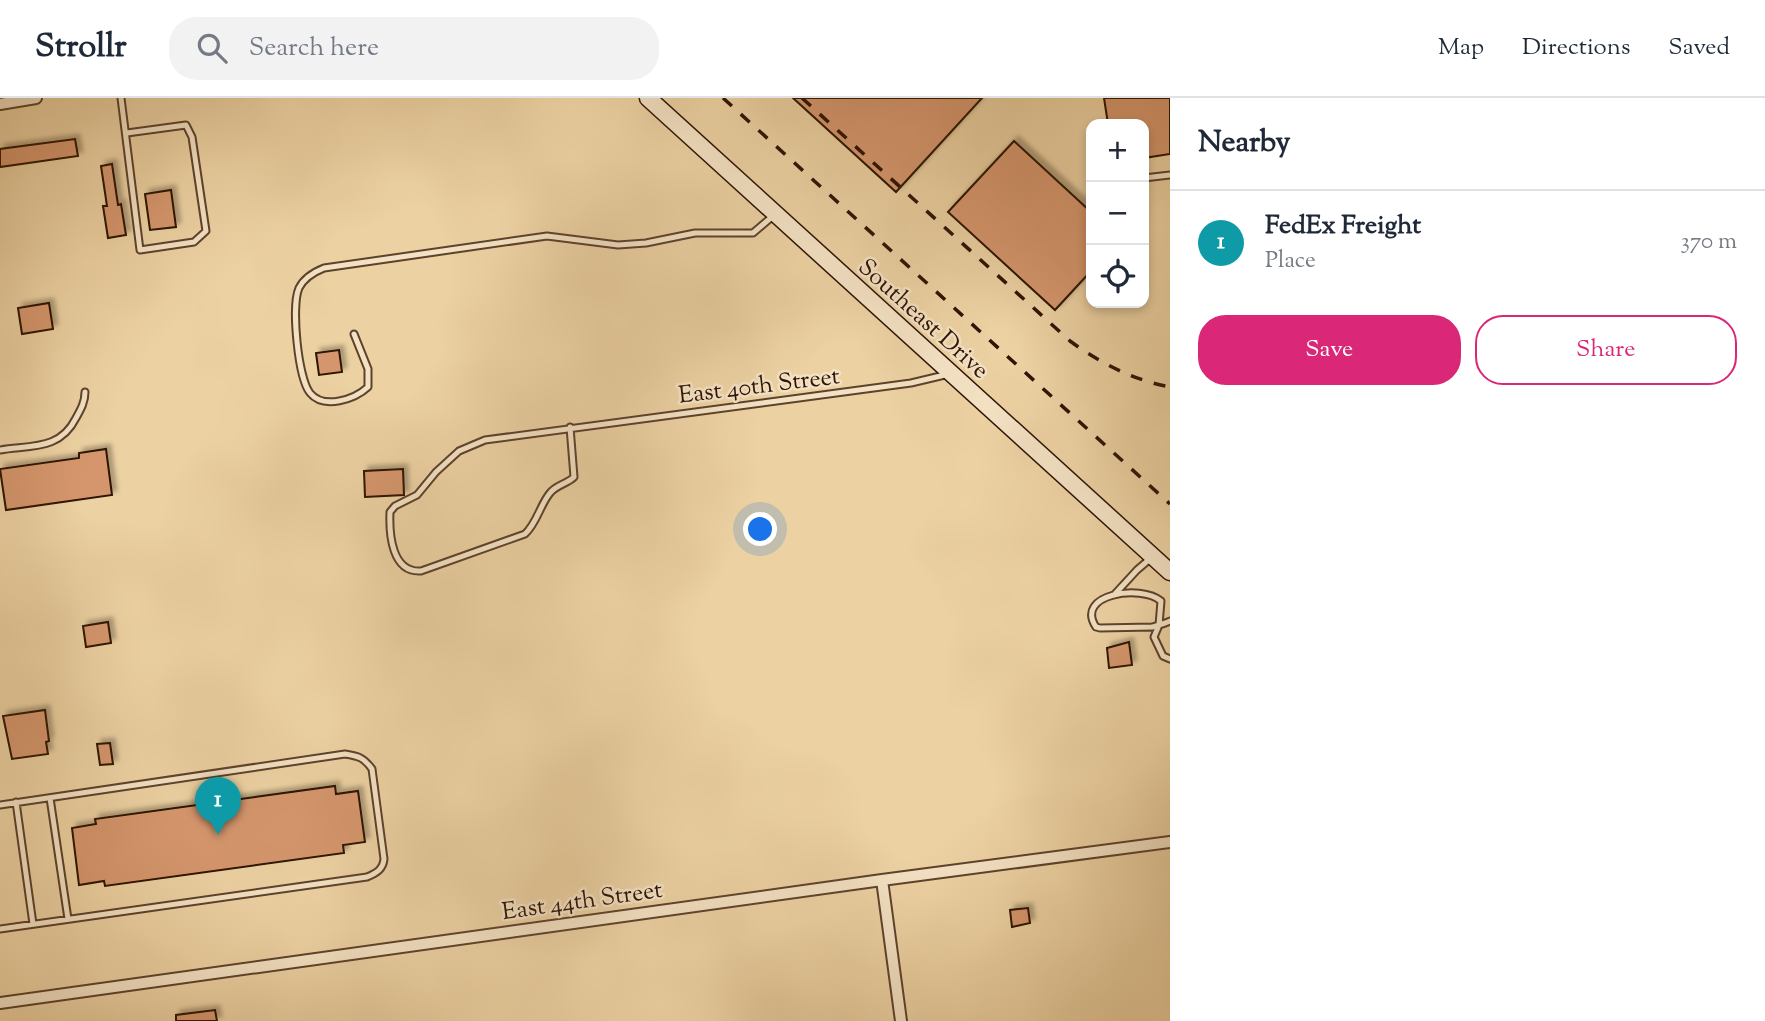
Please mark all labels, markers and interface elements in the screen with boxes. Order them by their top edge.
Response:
search box [169,17,659,80]
text: Strollr [35,24,127,72]
icon: search [193,29,231,67]
text: Search here [249,30,379,67]
text: Map [1438,31,1484,65]
text: Directions [1522,31,1630,65]
text: Saved [1668,31,1730,65]
map controls [1086,119,1149,308]
button: + [1086,119,1149,182]
text: Nearby [1198,122,1290,165]
button: − [1086,182,1149,245]
text: FedEx Freight [1265,208,1421,245]
text: 1 [1217,226,1225,259]
text: 370 m [1681,226,1737,259]
button: locate [1086,245,1149,308]
text: Place [1265,245,1316,278]
street label: Southeast Drive [850,251,996,388]
button: Save [1198,315,1461,385]
button: Share [1475,315,1737,385]
street label: East 40th Street [677,360,842,414]
your location [743,512,777,546]
pin: 1 [195,777,241,835]
street label: East 44th Street [500,874,665,930]

